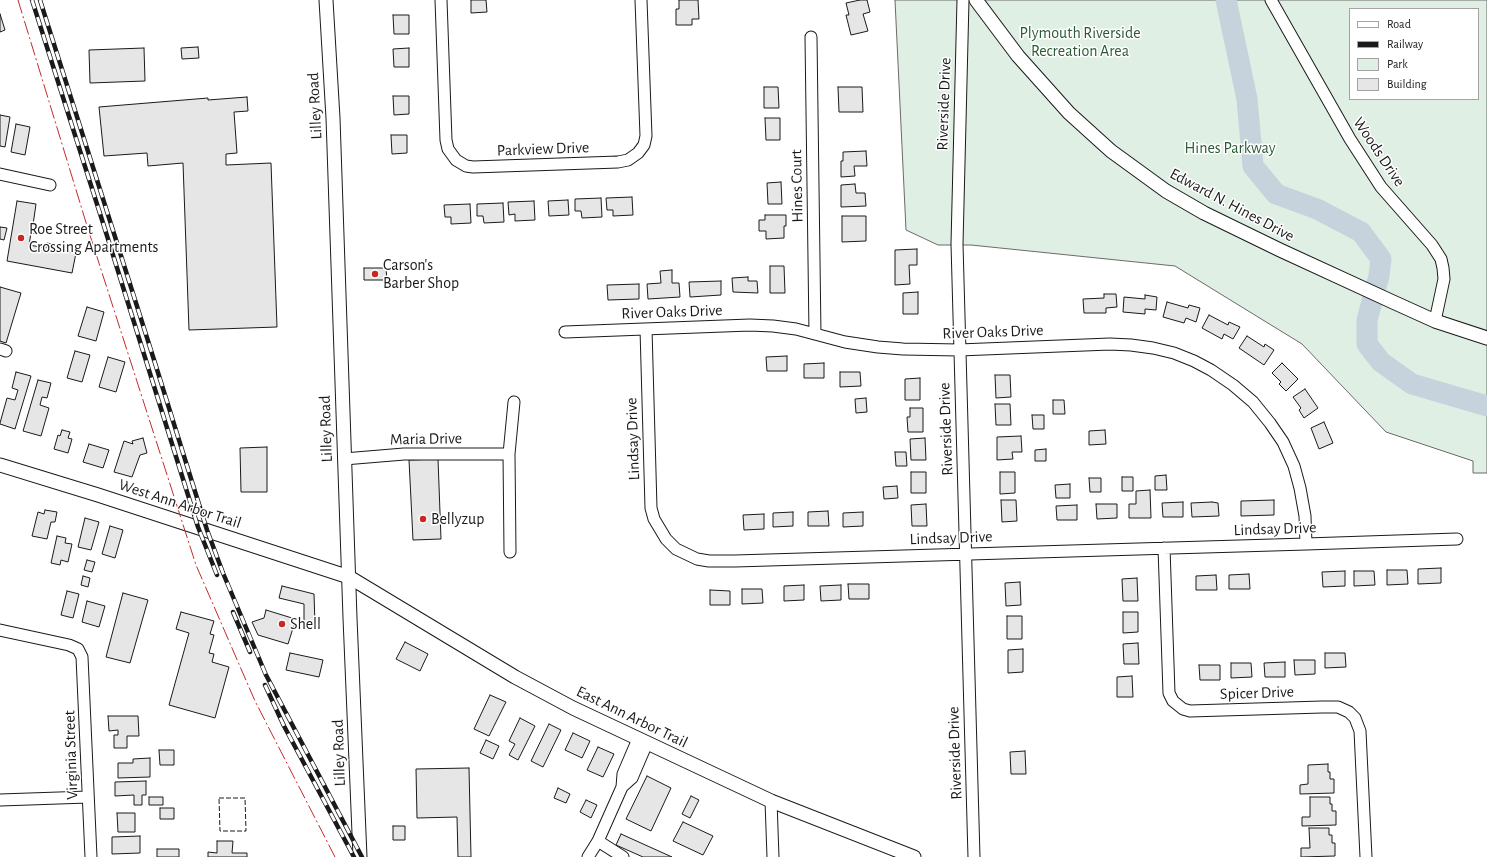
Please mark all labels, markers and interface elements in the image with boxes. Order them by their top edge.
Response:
legend [1349,8,1479,100]
text: Road [1387,18,1411,30]
park label: Plymouth Riverside Recreation Area [1019,23,1141,61]
text: Railway [1387,38,1423,50]
street label: Riverside Drive [933,57,955,151]
text: Park [1387,58,1408,70]
street label: Lilley Road [304,72,326,140]
text: Building [1387,78,1427,90]
street label: Woods Drive [1349,114,1409,190]
street label: Parkview Drive [497,138,589,160]
park label: Hines Parkway [1184,138,1276,158]
street label: Hines Court [787,149,807,223]
street label: Edward N. Hines Drive [1166,164,1298,246]
place label: Roe Street Crossing Apartments [29,219,158,257]
marker: Roe Street Crossing Apartments [16,233,26,243]
place label: Carson's Barber Shop [383,255,459,293]
marker: Carson's Barber Shop [370,269,380,279]
street label: River Oaks Drive [621,301,723,323]
street label: River Oaks Drive [942,321,1044,343]
street label: Riverside Drive [935,382,957,476]
street label: Lilley Road [315,395,337,463]
street label: Lindsay Drive [622,397,644,481]
street label: Maria Drive [390,429,462,449]
street label: West Ann Arbor Trail [116,475,244,533]
place label: Bellyzup [431,509,484,529]
marker: Bellyzup [418,514,428,524]
street label: Lindsay Drive [1233,518,1317,540]
street label: Lindsay Drive [909,527,993,549]
place label: Shell [290,614,321,634]
marker: Shell [277,619,287,629]
street label: East Ann Arbor Trail [573,682,691,752]
street label: Spicer Drive [1220,682,1294,704]
street label: Riverside Drive [944,706,966,800]
street label: Virginia Street [60,710,82,800]
street label: Lilley Road [328,719,350,787]

